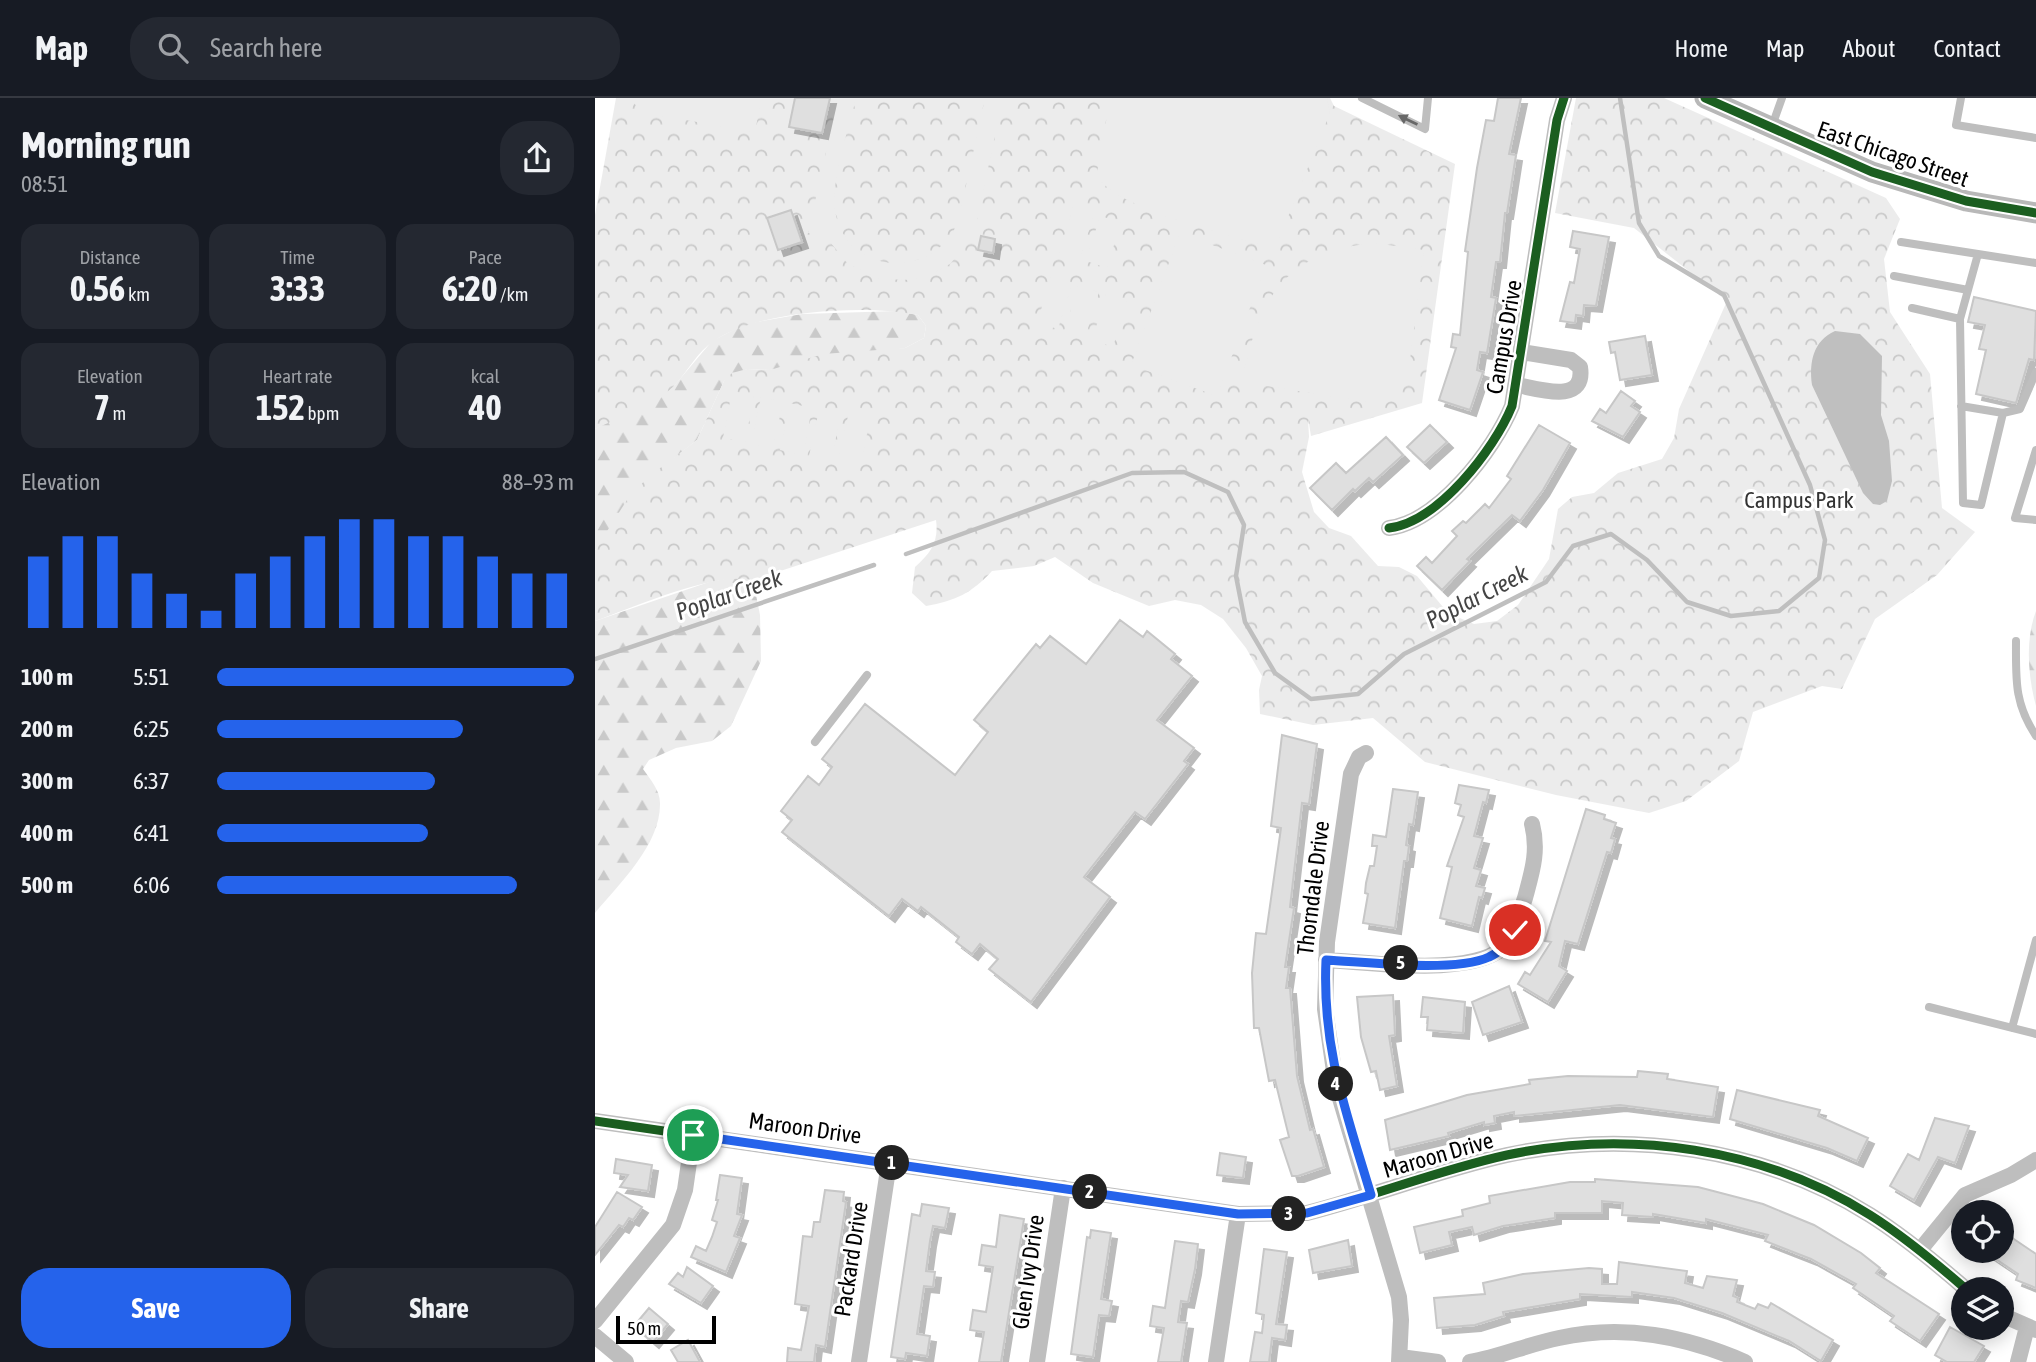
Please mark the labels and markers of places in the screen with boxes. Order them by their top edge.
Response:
pin [1485,900,1545,960]
pin: 5 [1383,946,1419,980]
pin: 4 [1319,1066,1353,1102]
pin [663,1105,723,1165]
pin: 1 [875,1146,909,1180]
pin: 2 [1072,1174,1107,1210]
pin: 3 [1271,1196,1307,1232]

